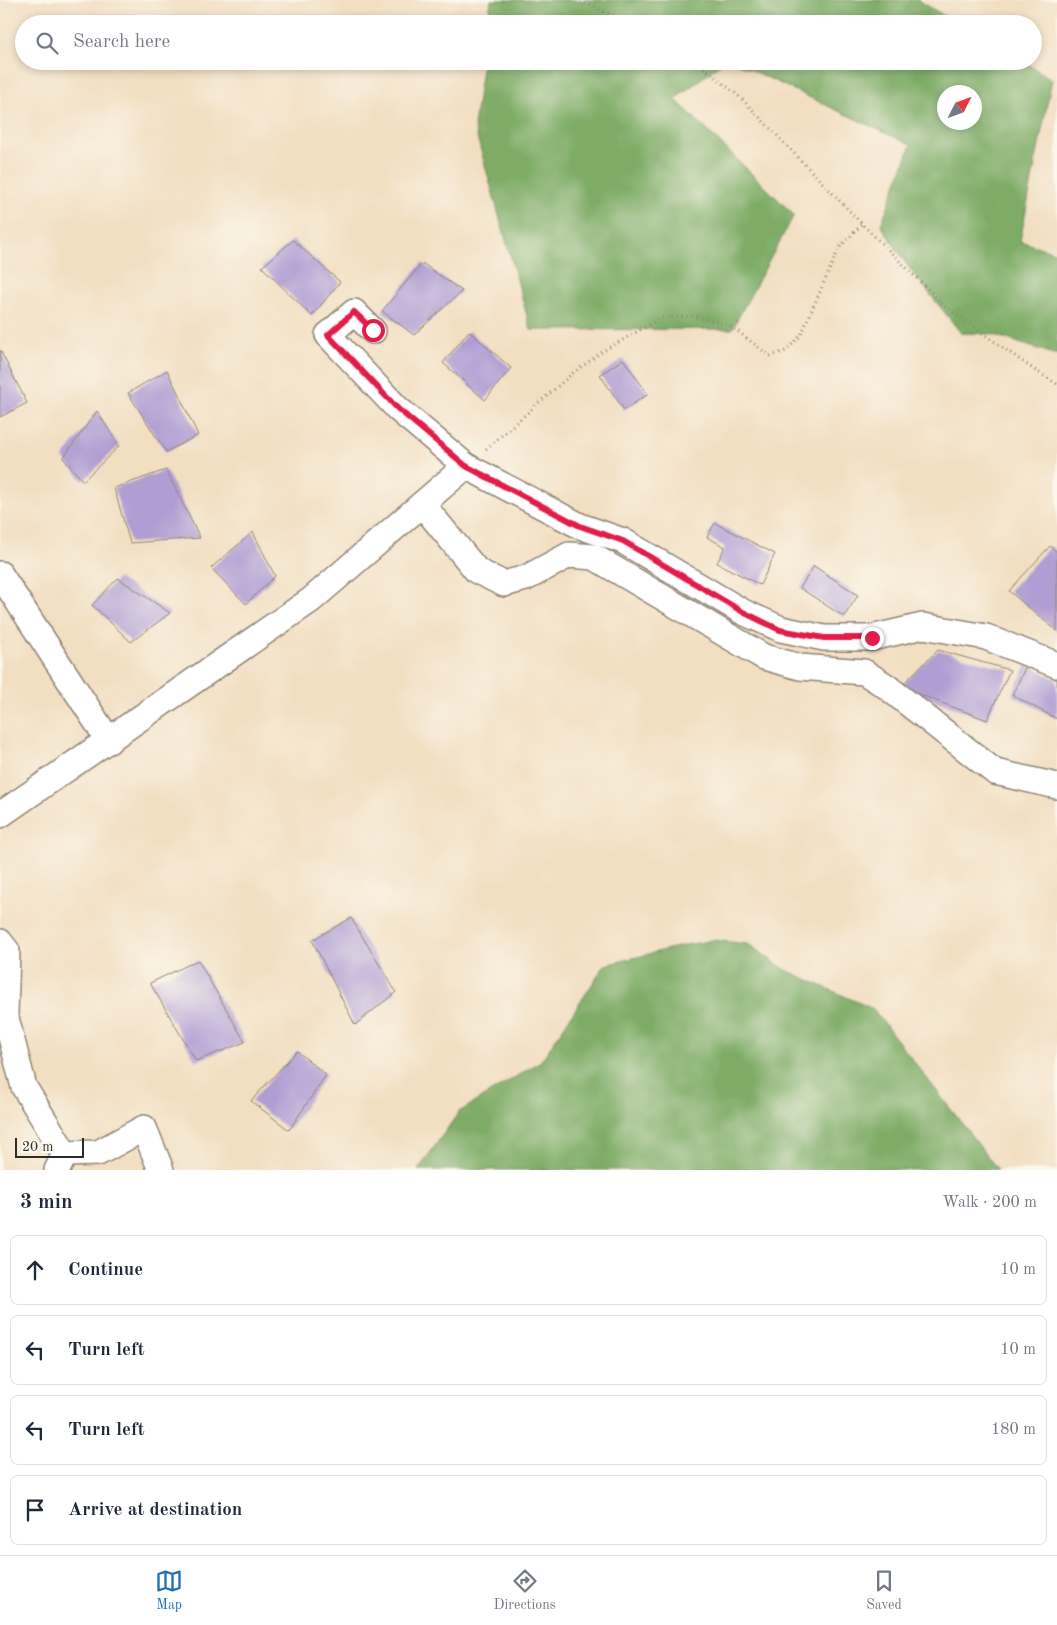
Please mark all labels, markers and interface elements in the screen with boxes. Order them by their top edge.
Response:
search box [15,15,1042,70]
icon: search [33,29,61,57]
text: Search here [73,33,170,52]
north arrow [937,85,982,130]
route start [362,319,385,342]
route end [861,627,884,650]
scale bar [15,1135,84,1158]
text: 20 m [22,1140,53,1154]
text: 3 min [20,1192,73,1213]
text: Walk · 200 m [942,1195,1037,1211]
icon: ahead [21,1256,49,1284]
text: Continue [68,1261,143,1280]
text: 10 m [1000,1262,1036,1278]
icon: left [21,1336,49,1364]
text: Turn left [68,1341,145,1360]
text: 10 m [1000,1342,1036,1358]
icon: left [21,1416,49,1444]
text: Turn left [68,1421,145,1440]
text: 180 m [991,1422,1036,1438]
icon: arrive [21,1496,49,1524]
text: Arrive at destination [68,1501,242,1520]
tab: Map [155,1567,183,1614]
tab: Directions [494,1567,556,1614]
tab: Saved [866,1567,902,1614]

